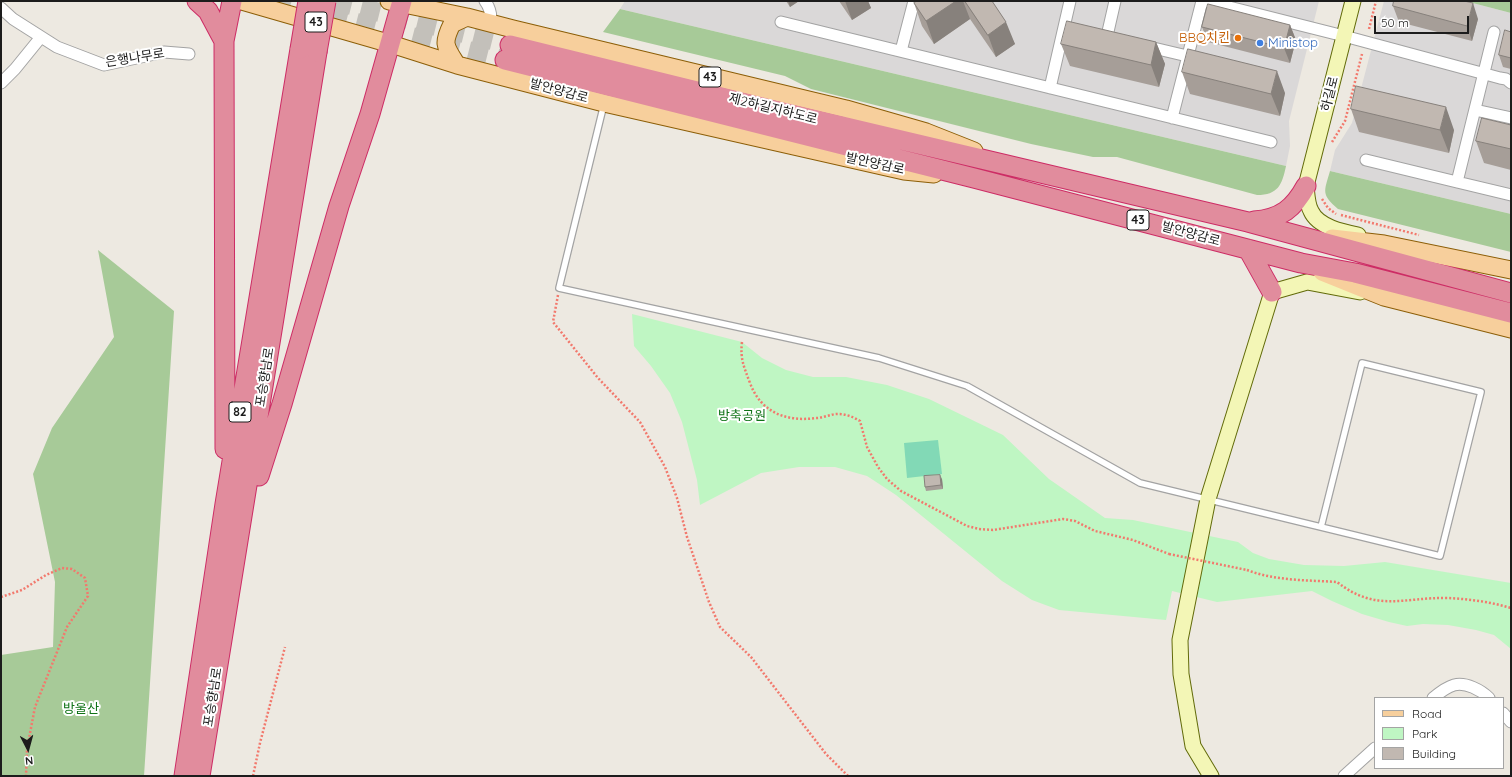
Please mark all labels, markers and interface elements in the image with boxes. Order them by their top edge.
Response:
scale bar [1376,8,1471,34]
road number: 43 [305,12,327,32]
text: 50 m [1381,15,1409,30]
place label: BBQ치킨 [1179,30,1230,46]
marker: BBQ치킨 [1233,33,1243,43]
place label: Ministop [1268,35,1318,51]
marker: Ministop [1255,38,1265,48]
street label: 은행나무로 [104,46,166,70]
road number: 43 [699,67,721,87]
street label: 하길로 [1318,75,1342,113]
street label: 발안양감로 [528,76,590,106]
street label: 제2하길지하도로 [727,90,819,128]
street label: 발안양감로 [844,150,906,178]
road number: 43 [1127,210,1149,230]
street label: 발안양감로 [1160,219,1222,249]
street label: 포승향남로 [253,346,277,408]
road number: 82 [229,402,251,422]
park label: 방축공원 [718,408,766,424]
street label: 포승향남로 [201,666,225,728]
legend [1374,697,1504,769]
park label: 방울산 [63,701,99,717]
text: Road [1412,706,1442,721]
text: Park [1412,726,1437,741]
north arrow [8,729,48,769]
text: Building [1412,746,1456,761]
text: N [24,754,34,768]

